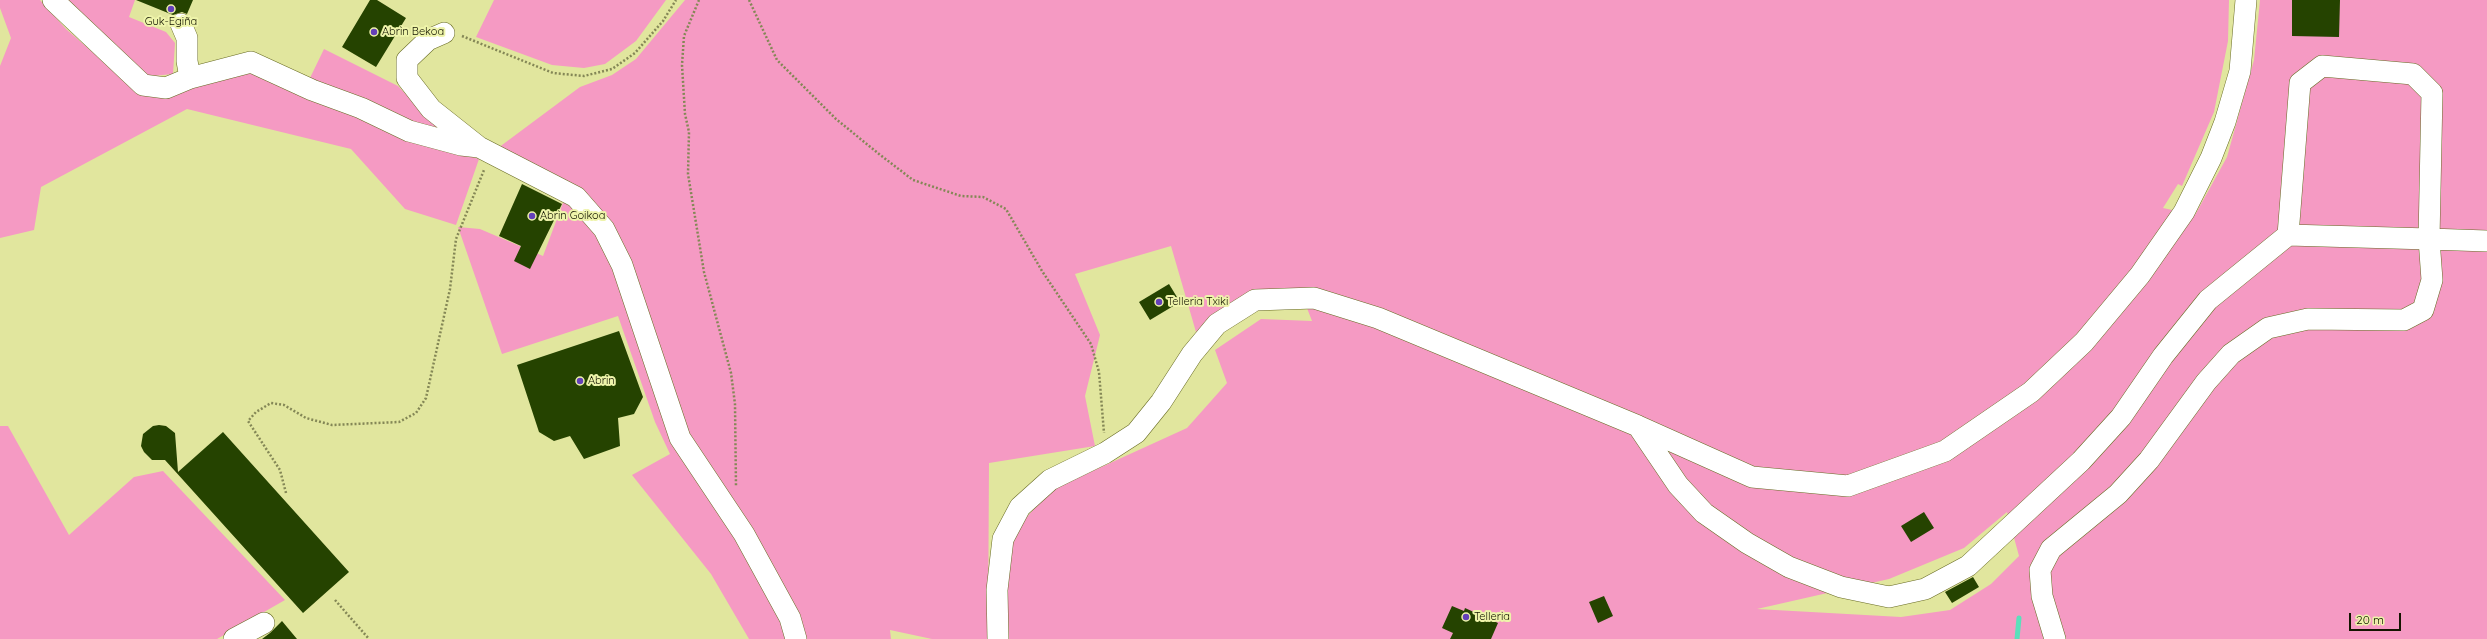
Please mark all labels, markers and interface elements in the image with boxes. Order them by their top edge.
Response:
marker: Guk-Egiña [166,4,176,14]
place label: Guk-Egiña [145,15,197,29]
place label: Abrin Bekoa [382,25,444,39]
marker: Abrin Bekoa [369,27,379,37]
place label: Abrin Goikoa [540,209,605,223]
marker: Abrin Goikoa [527,211,537,221]
place label: Telleria Txiki [1167,295,1228,309]
marker: Telleria Txiki [1154,297,1164,307]
place label: Abrin [588,374,615,388]
marker: Abrin [575,376,585,386]
scale bar [2351,605,2403,631]
place label: Telleria [1474,610,1510,624]
marker: Telleria [1461,612,1471,622]
text: 20 m [2356,612,2384,627]

